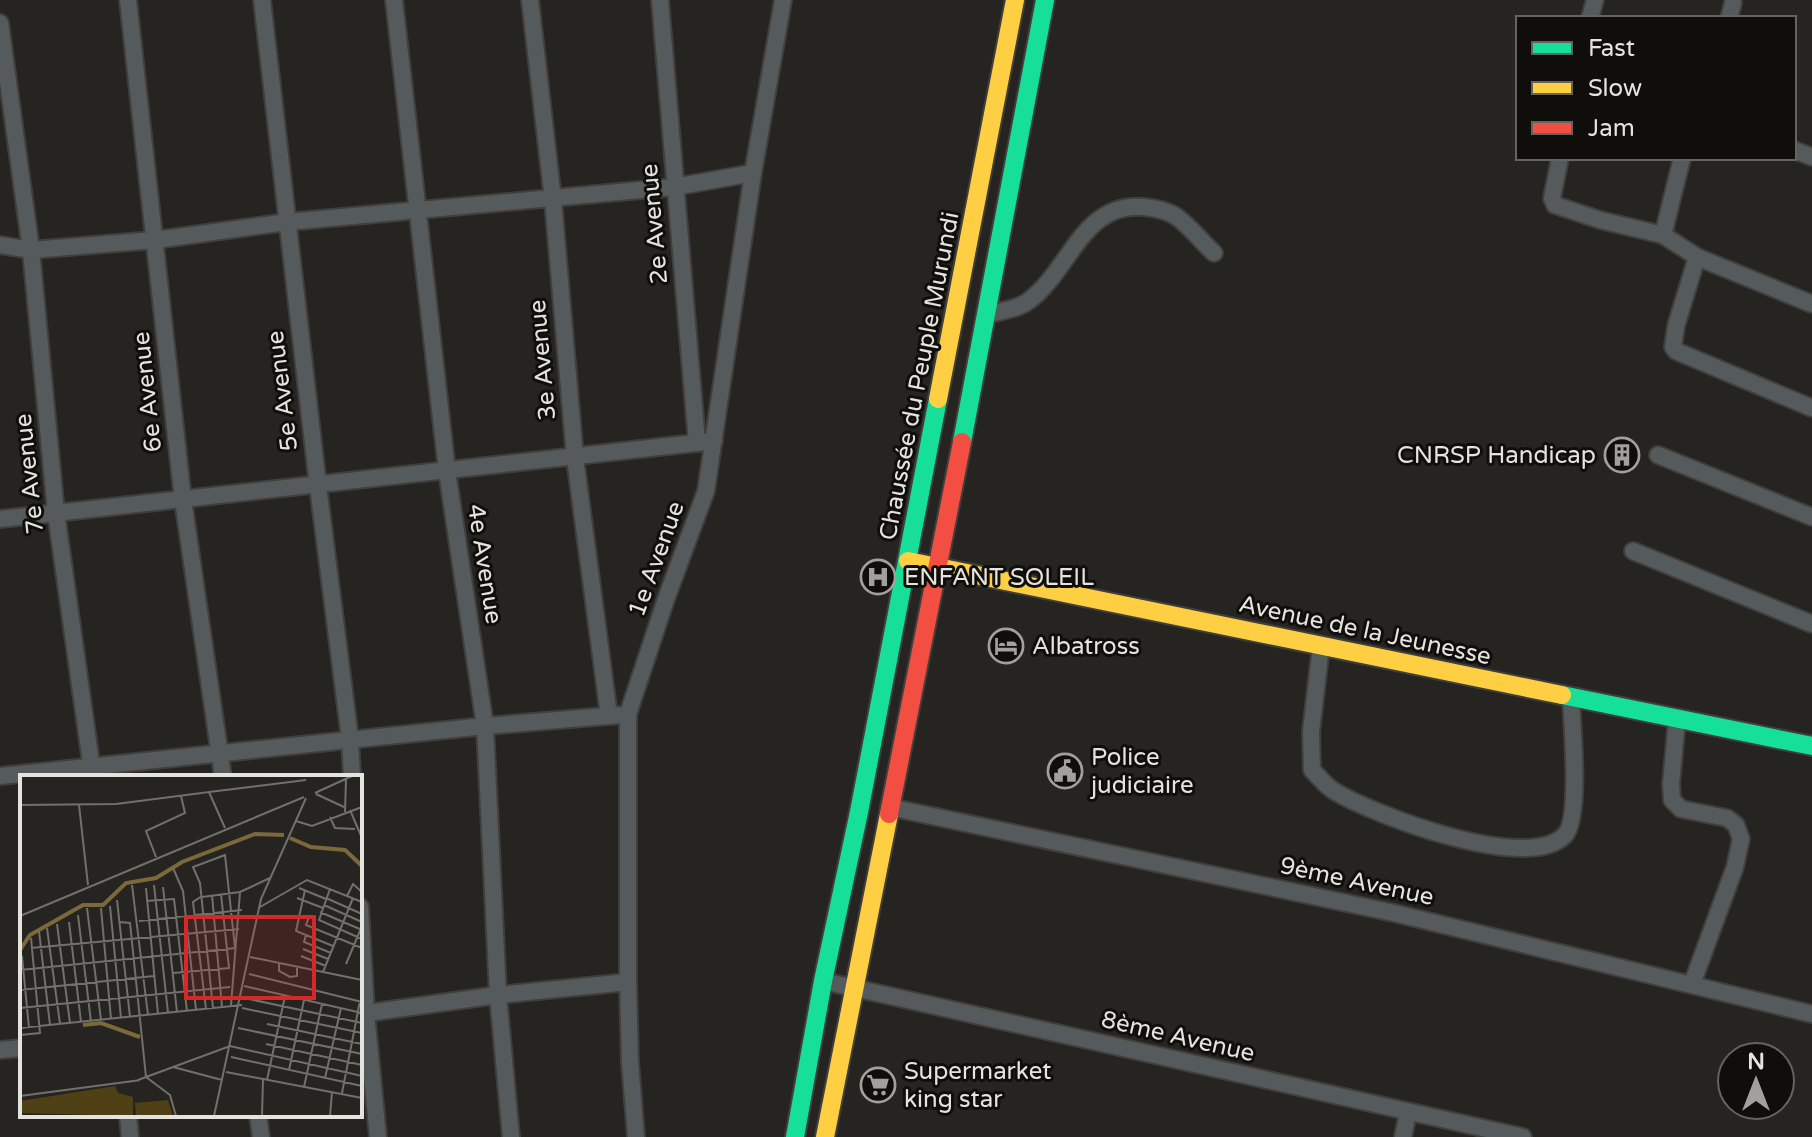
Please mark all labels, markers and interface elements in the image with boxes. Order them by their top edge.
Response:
legend [1516,16,1796,160]
text: Fast [1588,34,1635,63]
text: Slow [1588,74,1642,103]
text: Jam [1588,114,1635,143]
street label: 2e Avenue [635,163,674,285]
street label: Chaussée du Peuple Murundi [873,210,966,543]
street label: 3e Avenue [523,299,562,421]
street label: 5e Avenue [261,329,304,453]
street label: 6e Avenue [127,330,168,454]
street label: 7e Avenue [9,412,50,536]
building icon: CNRSP Handicap [1603,436,1641,474]
place label: CNRSP Handicap [1397,441,1596,470]
street label: 1e Avenue [622,497,691,621]
street label: 4e Avenue [461,502,508,626]
hospital icon: ENFANT SOLEIL [859,558,897,596]
place label: ENFANT SOLEIL [904,563,1094,592]
street label: Avenue de la Jeunesse [1236,590,1494,671]
hotel icon: Albatross [987,627,1025,665]
place label: Albatross [1032,632,1140,661]
place label: Police judiciaire [1089,743,1193,800]
public building icon: Police judiciaire [1046,752,1084,790]
inset map [20,775,362,1117]
street label: 9ème Avenue [1277,851,1436,912]
street label: 8ème Avenue [1098,1005,1257,1068]
north arrow [1716,1041,1796,1121]
text: N [1747,1049,1765,1075]
place label: Supermarket king star [904,1057,1051,1114]
supermarket icon: Supermarket king star [859,1066,897,1104]

